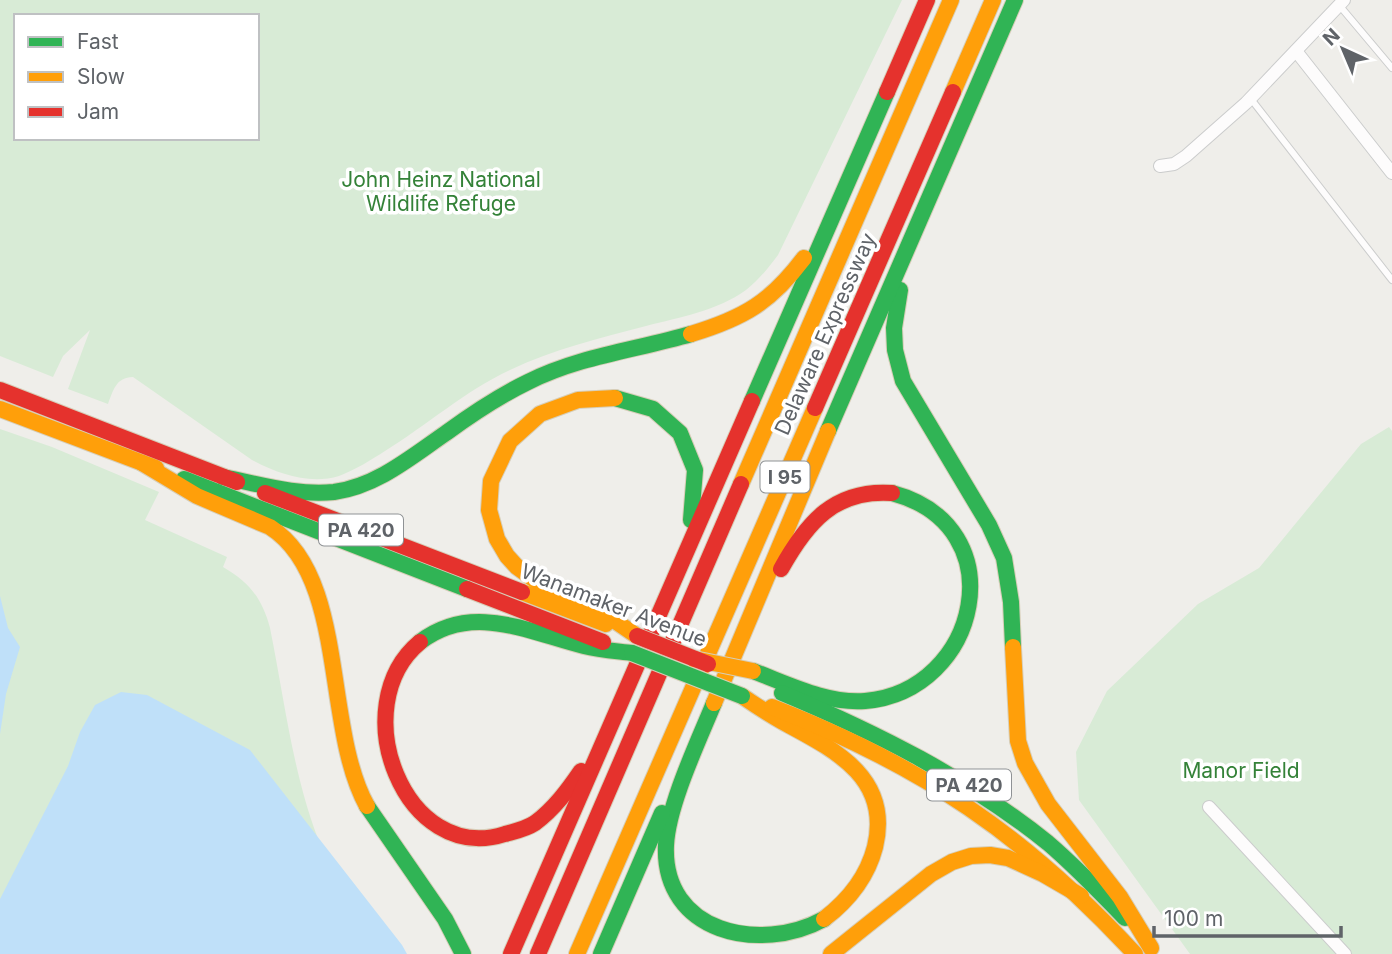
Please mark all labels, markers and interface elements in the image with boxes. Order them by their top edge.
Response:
legend [14,14,259,140]
north arrow [1308,14,1378,84]
text: N [1318,24,1345,50]
text: Fast [77,29,119,54]
text: Slow [77,64,125,89]
text: Jam [77,99,119,124]
park label: John Heinz National Wildlife Refuge [341,167,541,216]
street label: Delaware Expressway [769,229,881,439]
road number: I 95 [760,462,810,492]
road number: PA 420 [319,514,403,545]
street label: Wanamaker Avenue [518,558,710,652]
park label: Manor Field [1182,758,1300,783]
road number: PA 420 [927,770,1011,800]
scale bar [1154,894,1341,938]
text: 100 m [1164,906,1223,931]

